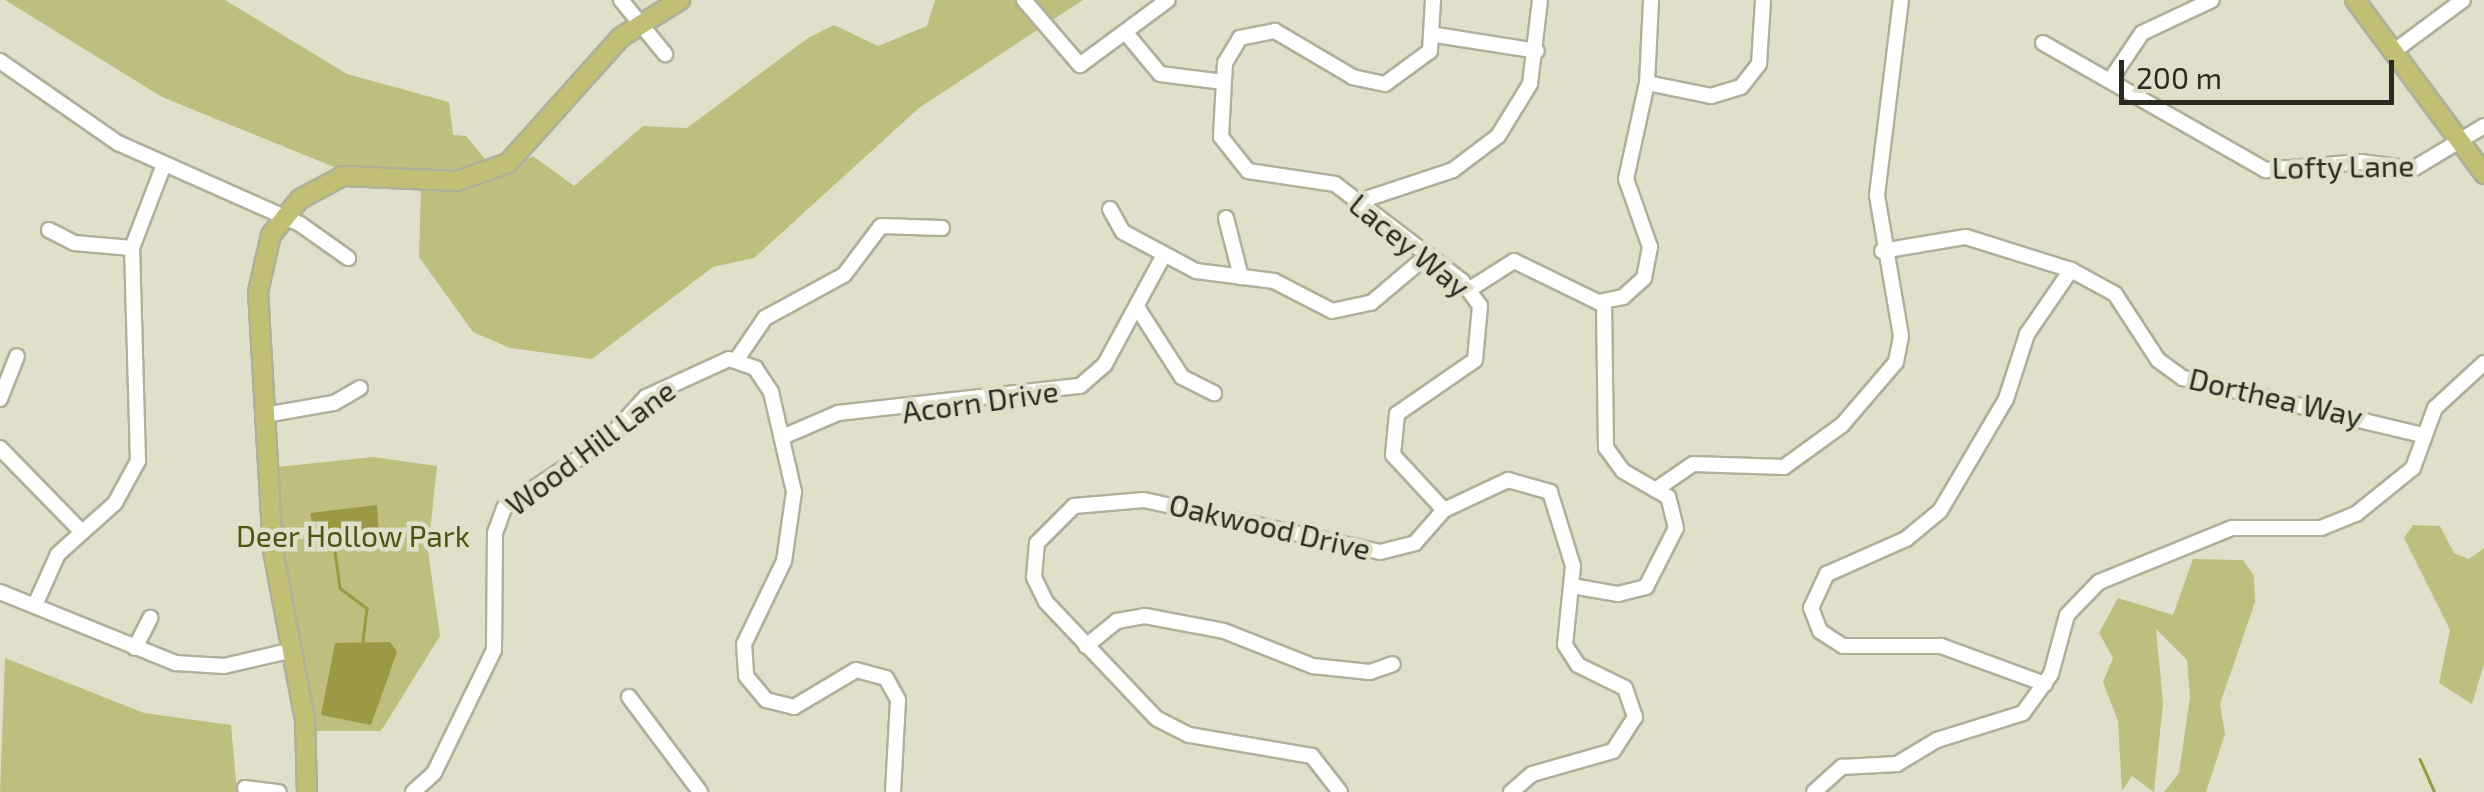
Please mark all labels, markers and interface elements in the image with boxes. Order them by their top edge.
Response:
scale bar [2124,40,2399,102]
text: 200 m [2136,59,2222,95]
street label: Lofty Lane [2271,147,2415,185]
street label: Lacey Way [1342,185,1478,305]
street label: Dorthea Way [2185,359,2367,435]
street label: Wood Hill Lane [498,371,682,523]
street label: Acorn Drive [900,372,1060,430]
street label: Oakwood Drive [1166,485,1374,567]
park label: Deer Hollow Park [235,517,471,553]

